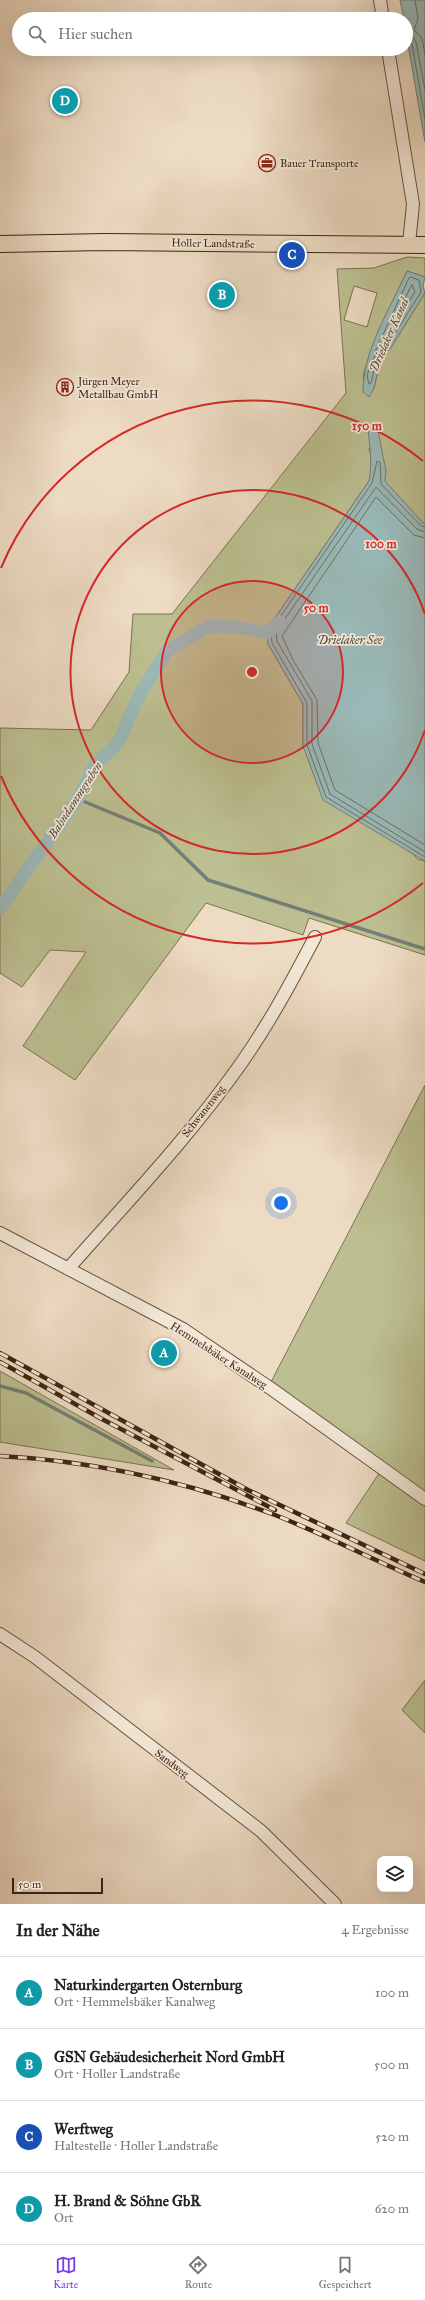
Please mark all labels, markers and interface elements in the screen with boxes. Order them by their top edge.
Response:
search box [12,12,413,56]
icon: search [26,23,48,45]
text: Hier suchen [58,25,133,43]
pin: D [52,86,78,116]
office icon: Bauer Transporte [257,153,277,173]
place label: Bauer Transporte [280,157,359,170]
street label: Holler Landstraße [171,236,255,251]
pin: C [279,240,305,270]
pin: B [209,280,235,310]
water label: Drielaker Kanal [366,294,412,374]
place label: Jürgen Meyer Metallbau GmbH [77,375,159,401]
building icon: Jürgen Meyer Metallbau GmbH [55,377,75,397]
text: 150 m [352,419,383,433]
text: 100 m [365,537,398,551]
text: 50 m [303,601,330,615]
water label: Drielaker See [317,633,383,647]
centre of rings [245,665,259,679]
water label: Bahndammgraben [45,759,105,842]
street label: Schwanenweg [179,1082,228,1140]
your location [271,1193,291,1213]
street label: Hemmelsbäker Kanalweg [168,1319,270,1392]
pin: A [151,1338,177,1368]
street label: Sandweg [152,1746,192,1781]
map controls [377,1856,413,1892]
button: layers [377,1856,413,1892]
scale bar [12,1876,103,1895]
text: 50 m [18,1878,41,1891]
text: In der Nähe [16,1920,100,1941]
text: 4 Ergebnisse [342,1922,409,1938]
text: Naturkindergarten Osternburg [54,1976,242,1994]
text: A [25,1985,33,2001]
text: 100 m [375,1985,409,2001]
text: Ort · Hemmelsbäker Kanalweg [54,1994,215,2010]
text: GSN Gebäudesicherheit Nord GmbH [54,2048,285,2066]
text: B [25,2057,33,2073]
text: 500 m [374,2057,409,2073]
text: Ort · Holler Landstraße [54,2066,180,2082]
text: Werftweg [54,2120,113,2138]
text: C [25,2129,33,2145]
text: 520 m [375,2129,409,2145]
text: Haltestelle · Holler Landstraße [54,2138,218,2154]
text: H. Brand & Söhne GbR [54,2192,201,2210]
text: D [24,2201,34,2217]
text: 620 m [375,2201,409,2217]
text: Ort [54,2210,73,2226]
tab: Karte [53,2254,78,2291]
tab: Route [185,2254,212,2291]
tab: Gespeichert [319,2254,372,2291]

